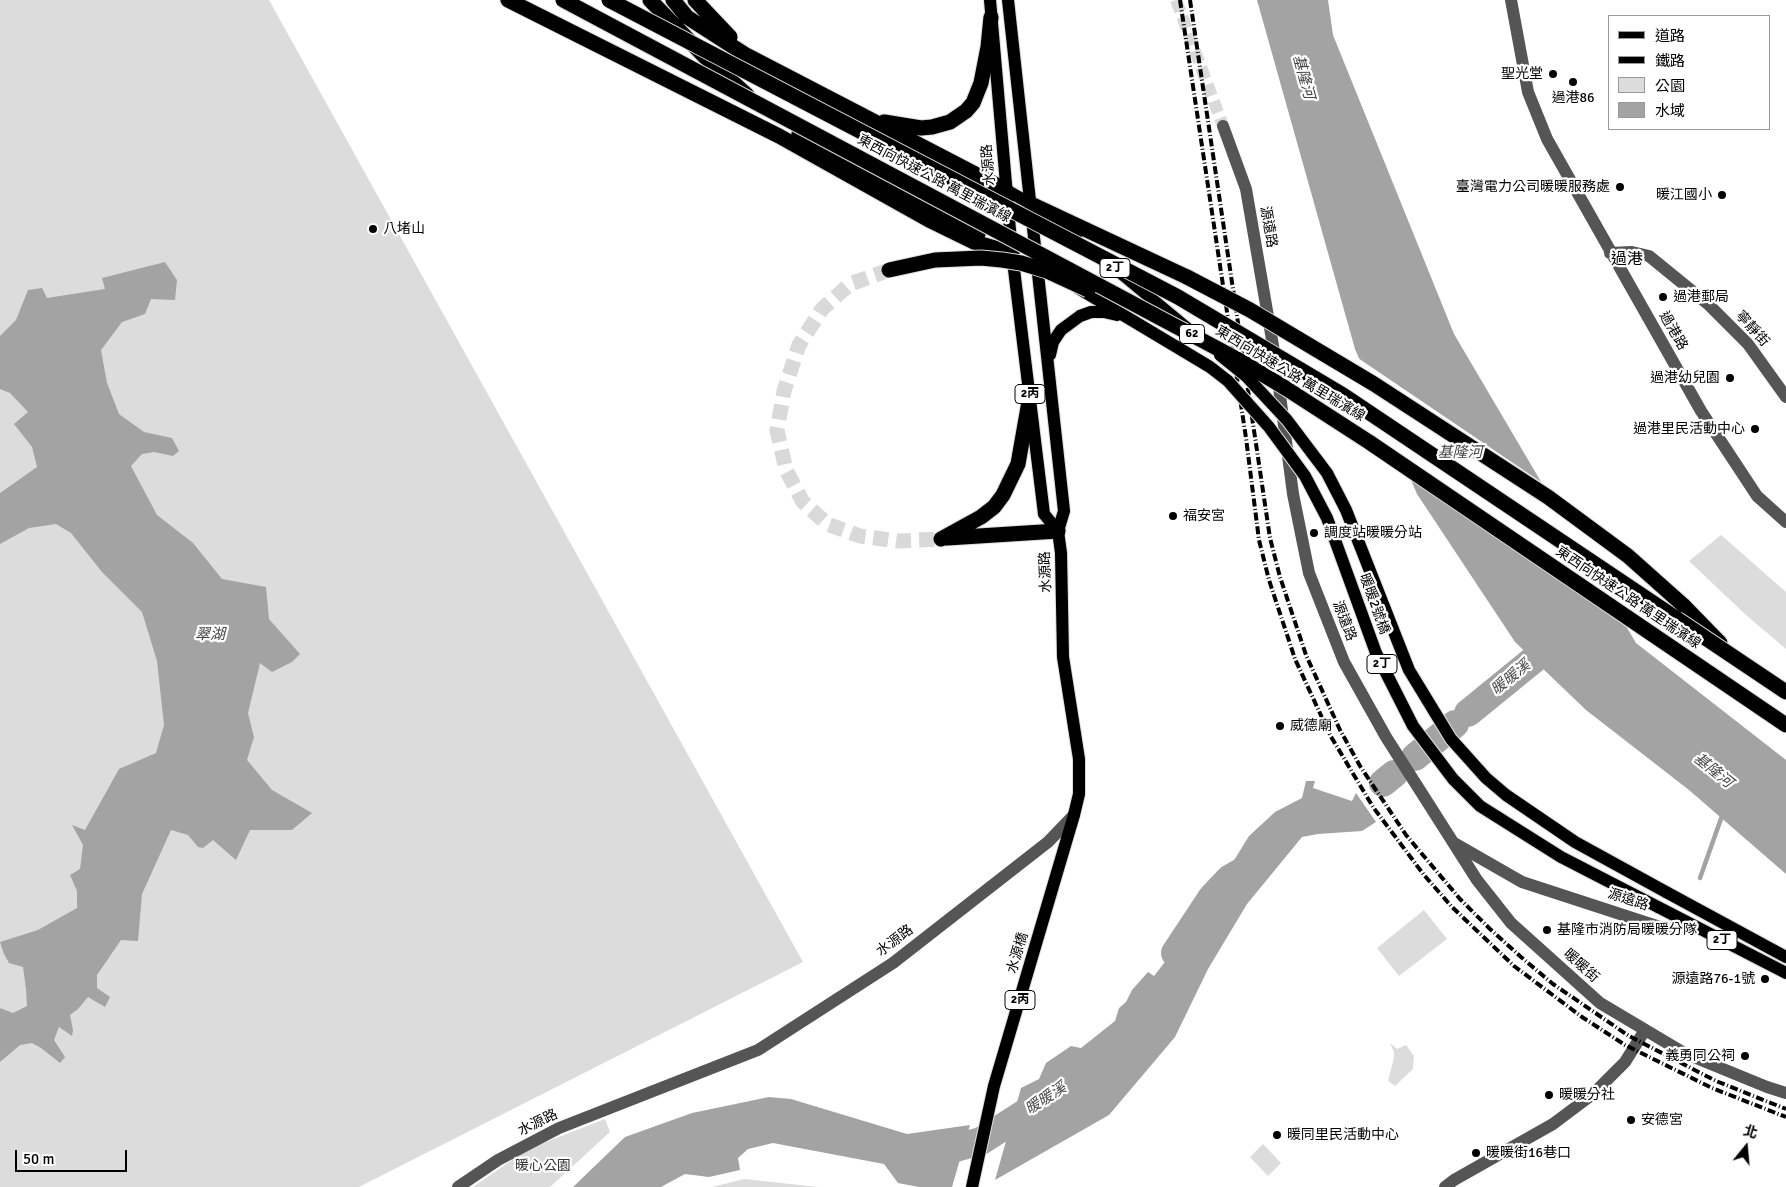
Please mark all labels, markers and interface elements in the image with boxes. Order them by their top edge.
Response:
legend [1608,15,1771,130]
text: 道路 [1655,27,1685,45]
text: 鐵路 [1655,52,1685,70]
water label: 基隆河 [1288,53,1318,101]
place label: 聖光堂 [1501,66,1543,82]
marker: 聖光堂 [1547,68,1559,80]
marker: 過港86 [1567,76,1579,88]
text: 公園 [1655,77,1685,95]
place label: 過港86 [1551,90,1595,106]
text: 水域 [1655,102,1685,120]
street label: 東西向快速公路 萬里瑞濱線 [855,131,1013,227]
street label: 水源路 [979,143,999,187]
place label: 臺灣電力公司暖暖服務處 [1456,179,1610,195]
marker: 臺灣電力公司暖暖服務處 [1614,181,1626,193]
place label: 暖江國小 [1656,187,1712,203]
marker: 暖江國小 [1716,189,1728,201]
street label: 源遠路 [1256,205,1280,249]
place label: 八堵山 [383,221,425,237]
marker: 八堵山 [367,223,379,235]
district label: 過港 [1611,250,1643,270]
road number: 2丁 [1100,258,1130,278]
place label: 過港郵局 [1673,289,1729,305]
marker: 過港郵局 [1657,291,1669,303]
street label: 寧靜街 [1732,308,1772,350]
street label: 過港路 [1655,309,1691,353]
street label: 東西向快速公路 萬里瑞濱線 [1212,323,1368,425]
road number: 62 [1180,324,1204,344]
place label: 過港幼兒園 [1650,370,1720,386]
marker: 過港幼兒園 [1724,372,1736,384]
road number: 2丙 [1015,384,1045,404]
place label: 過港里民活動中心 [1633,421,1745,437]
marker: 過港里民活動中心 [1749,423,1761,435]
water label: 基隆河 [1438,444,1482,462]
place label: 福安宮 [1183,508,1225,524]
marker: 福安宮 [1167,510,1179,522]
place label: 調度站暖暖分站 [1324,525,1422,541]
marker: 調度站暖暖分站 [1308,527,1320,539]
street label: 東西向快速公路 萬里瑞濱線 [1552,543,1704,653]
street label: 水源路 [1037,551,1055,593]
street label: 暖暖2號橋 [1355,571,1393,637]
street label: 源遠路 [1329,598,1359,644]
water label: 翠湖 [195,626,225,644]
road number: 2丁 [1367,654,1397,674]
water label: 暖暖溪 [1488,657,1534,699]
place label: 威德廟 [1290,718,1332,734]
marker: 威德廟 [1274,720,1286,732]
water label: 基隆河 [1690,750,1736,792]
street label: 源遠路 [1605,886,1651,914]
street label: 水源路 [873,922,917,960]
place label: 基隆市消防局暖暖分隊 [1557,922,1697,938]
marker: 基隆市消防局暖暖分隊 [1541,924,1553,936]
street label: 水源橋 [1004,930,1032,976]
road number: 2丁 [1707,930,1737,950]
street label: 暖暖街 [1560,946,1602,986]
place label: 源遠路76-1號 [1671,971,1755,987]
marker: 源遠路76-1號 [1759,973,1771,985]
road number: 2丙 [1005,990,1035,1010]
place label: 義勇同公祠 [1665,1048,1735,1064]
marker: 義勇同公祠 [1739,1050,1751,1062]
water label: 暖暖溪 [1022,1079,1070,1119]
place label: 暖暖分社 [1559,1087,1615,1103]
marker: 暖暖分社 [1543,1089,1555,1101]
street label: 水源路 [515,1106,561,1140]
place label: 安德宮 [1641,1112,1683,1128]
marker: 安德宮 [1625,1114,1637,1126]
north arrow [1721,1122,1771,1172]
text: 北 [1741,1122,1760,1142]
place label: 暖同里民活動中心 [1287,1127,1399,1143]
marker: 暖同里民活動中心 [1271,1129,1283,1141]
scale bar [18,1140,130,1172]
place label: 暖暖街16巷口 [1486,1145,1571,1161]
marker: 暖暖街16巷口 [1470,1147,1482,1159]
text: 50 m [23,1150,54,1168]
park label: 暖心公園 [515,1158,571,1174]

